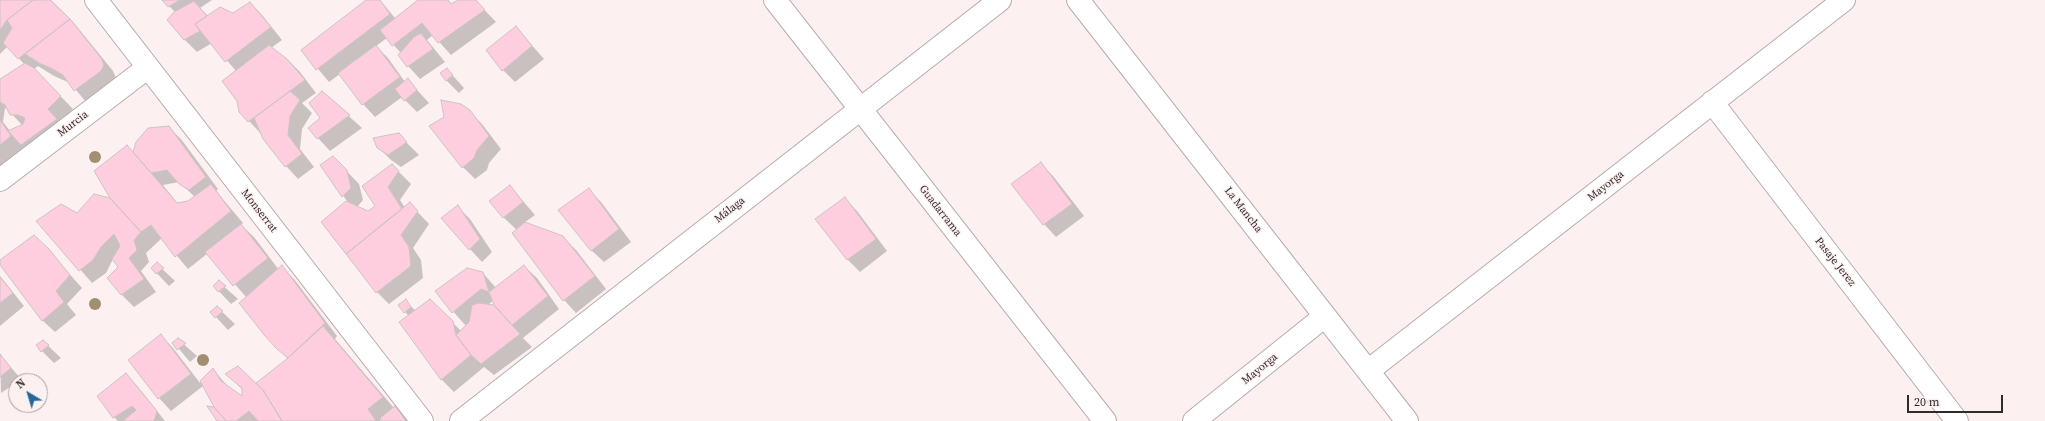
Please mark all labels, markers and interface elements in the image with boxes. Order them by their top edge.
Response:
street label: Murcia [55,108,91,140]
street label: Mayorga [1585,168,1627,204]
street label: Guadarrama [916,183,964,239]
street label: La Mancha [1221,185,1265,235]
street label: Monserrat [238,187,280,235]
street label: Málaga [712,194,748,226]
street label: Pasaje Jerez [1812,235,1858,289]
street label: Mayorga [1239,351,1281,387]
north arrow [8,373,48,413]
text: N [13,376,29,392]
scale bar [1909,387,2005,413]
text: 20 m [1914,394,1940,410]

